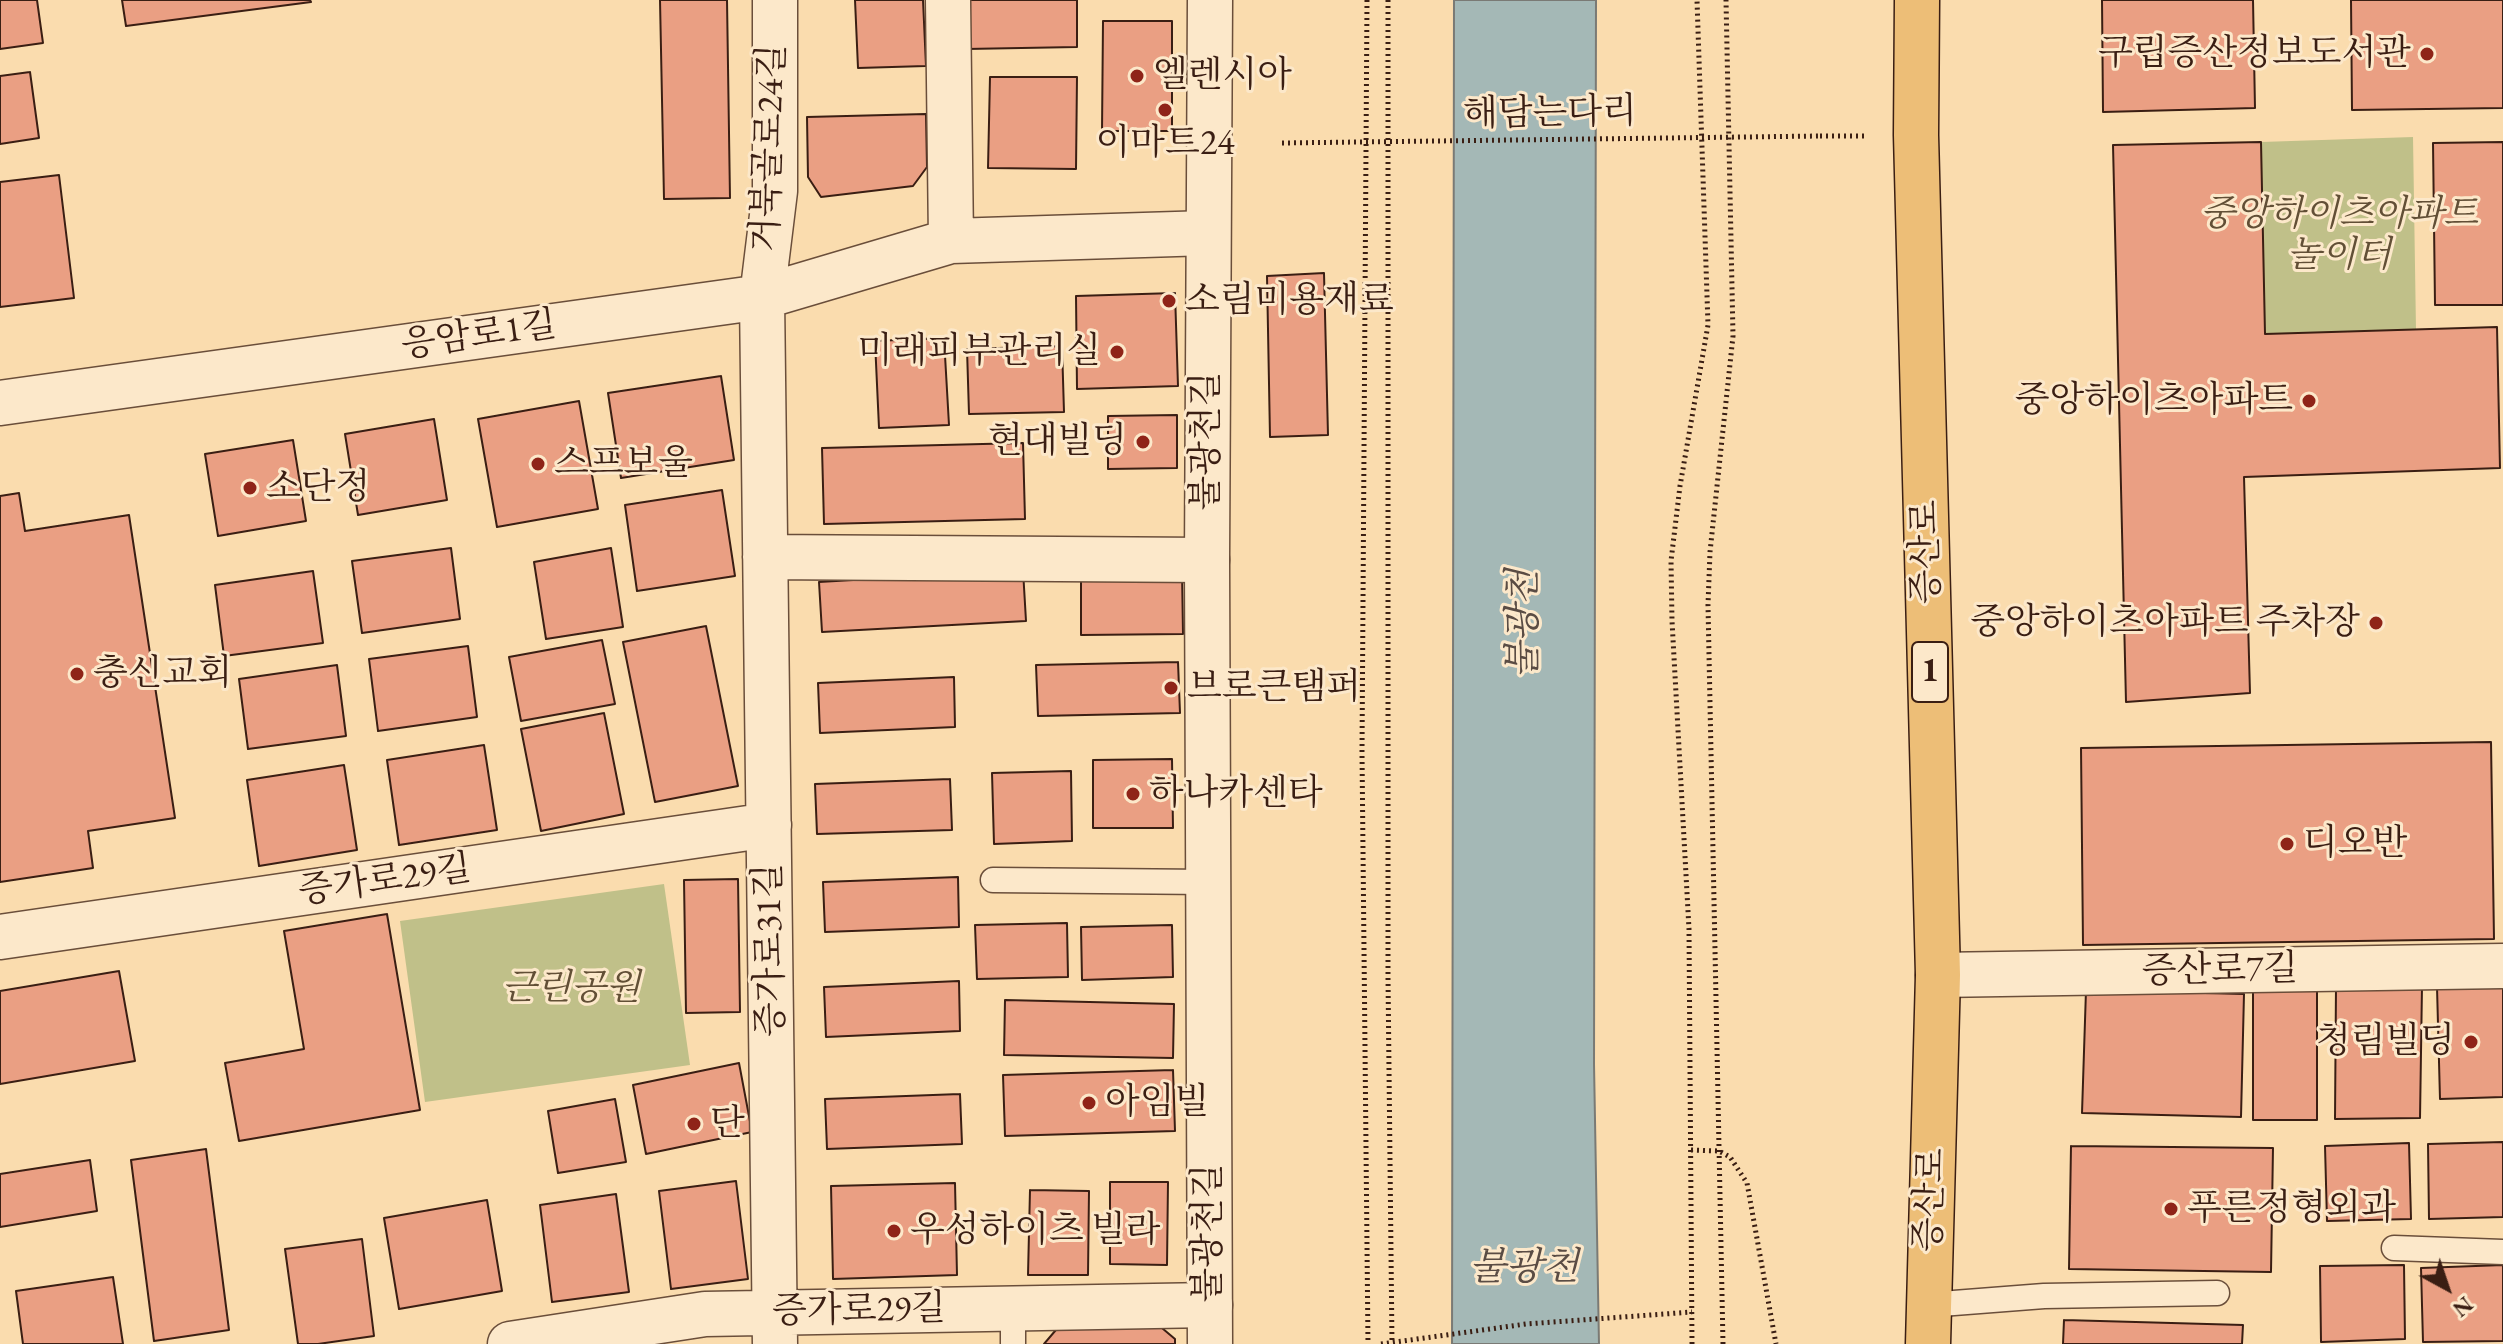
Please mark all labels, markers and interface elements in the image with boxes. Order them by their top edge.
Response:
place label: 구립증산정보도서관 [2098,32,2411,76]
street label: 거북골로24길 [745,43,795,253]
marker: 구립증산정보도서관 [2418,45,2436,63]
place label: 엘렌시아 [1153,54,1292,98]
marker: 엘렌시아 [1128,67,1146,85]
street label: 해담는다리 [1463,91,1637,137]
marker: 이마트24 [1156,101,1174,119]
place label: 이마트24 [1096,122,1234,166]
park label: 중앙하이츠아파트 놀이터 [2200,193,2478,278]
place label: 소림미용재료 [1185,279,1394,323]
marker: 소림미용재료 [1160,292,1178,310]
street label: 응암로1길 [399,304,559,368]
place label: 미래피부관리실 [858,330,1101,374]
marker: 미래피부관리실 [1108,343,1126,361]
street label: 불광천길 [1185,371,1229,511]
place label: 중앙하이츠아파트 [2015,379,2293,423]
marker: 중앙하이츠아파트 [2300,392,2318,410]
place label: 현대빌딩 [988,420,1127,464]
marker: 현대빌딩 [1134,433,1152,451]
place label: 스프보울 [554,442,693,486]
marker: 스프보울 [529,455,547,473]
place label: 소단정 [266,466,370,510]
marker: 소단정 [241,479,259,497]
street label: 증산로 [1904,499,1950,605]
water label: 불광천 [1502,569,1548,679]
place label: 중앙하이츠아파트 주차장 [1970,601,2360,645]
marker: 중앙하이츠아파트 주차장 [2367,614,2385,632]
road number: 1 [1912,642,1948,702]
place label: 충신교회 [93,652,232,696]
marker: 충신교회 [68,665,86,683]
place label: 브로큰탬퍼 [1187,666,1361,710]
marker: 브로큰탬퍼 [1162,679,1180,697]
place label: 하나카센타 [1149,772,1323,816]
marker: 하나카센타 [1124,785,1142,803]
place label: 디오반 [2303,822,2407,866]
marker: 디오반 [2278,835,2296,853]
street label: 증가로29길 [296,848,474,914]
street label: 증가로31길 [748,863,794,1037]
street label: 증산로7길 [2141,948,2299,994]
park label: 근린공원 [501,967,641,1011]
place label: 청림빌딩 [2316,1020,2455,1064]
marker: 청림빌딩 [2462,1033,2480,1051]
place label: 아임빌 [1105,1081,1209,1125]
marker: 아임빌 [1080,1094,1098,1112]
place label: 단 [710,1102,745,1146]
marker: 단 [685,1115,703,1133]
street label: 증산로 [1908,1147,1954,1253]
street label: 불광천길 [1187,1163,1231,1303]
place label: 푸른정형외과 [2187,1187,2396,1231]
marker: 푸른정형외과 [2162,1200,2180,1218]
place label: 우성하이츠 빌라 [910,1209,1161,1253]
marker: 우성하이츠 빌라 [885,1222,903,1240]
water label: 불광천 [1469,1246,1579,1292]
north arrow [2407,1248,2487,1328]
street label: 증가로29길 [772,1288,946,1334]
text: N [2447,1290,2479,1324]

